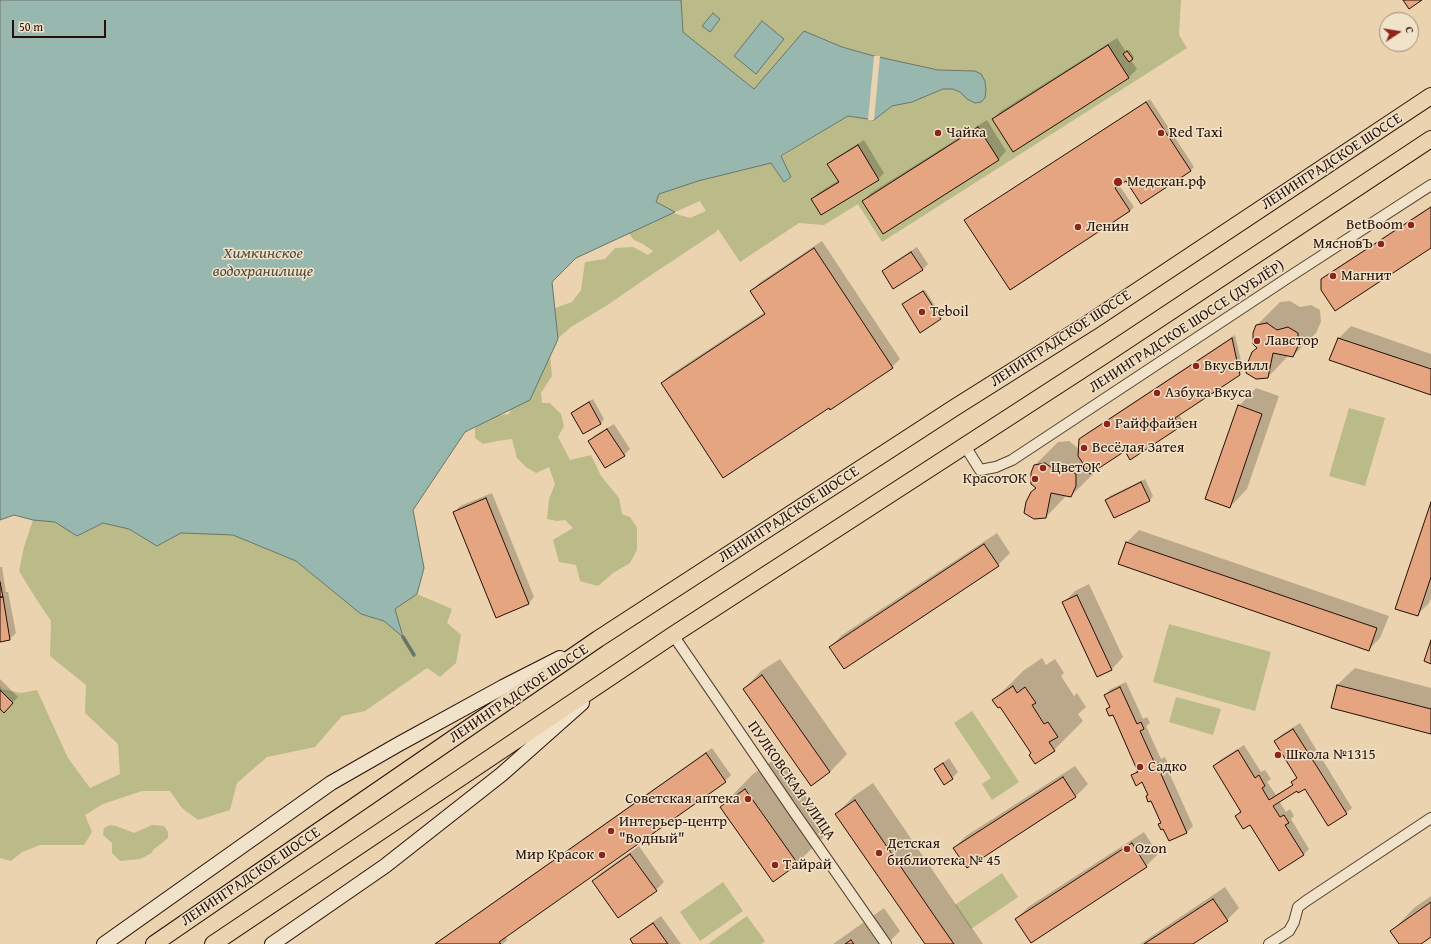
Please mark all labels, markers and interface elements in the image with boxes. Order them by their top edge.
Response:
scale bar [14,12,108,38]
north arrow [1379,12,1419,52]
text: 50 m [19,18,43,35]
text: С [1401,25,1418,34]
street label: ЛЕНИНГРАДСКОЕ ШОССЕ [1258,110,1406,214]
place label: Чайка [946,124,986,142]
place label: Red Taxi [1169,124,1223,142]
marker: Чайка [933,128,943,138]
marker: Red Taxi [1156,128,1166,138]
place label: Медскан.рф [1127,173,1206,191]
marker: Медскан.рф [1112,176,1124,188]
place label: BetBoom [1346,216,1403,234]
place label: Ленин [1086,218,1129,236]
marker: BetBoom [1406,220,1416,230]
marker: Ленин [1073,222,1083,232]
place label: МясновЪ [1313,235,1373,253]
marker: МясновЪ [1376,239,1386,249]
water label: Химкинское водохранилище [213,244,313,282]
street label: ЛЕНИНГРАДСКОЕ ШОССЕ (ДУБЛЁР) [1086,257,1288,397]
place label: Магнит [1341,267,1391,285]
marker: Магнит [1328,271,1338,281]
street label: ЛЕНИНГРАДСКОЕ ШОССЕ [987,287,1135,391]
place label: Teboil [930,303,969,321]
marker: Teboil [917,307,927,317]
place label: Лавстор [1265,332,1319,350]
marker: Лавстор [1252,336,1262,346]
place label: ВкусВилл [1204,357,1269,375]
marker: ВкусВилл [1191,361,1201,371]
place label: Азбука Вкуса [1165,384,1252,402]
marker: Азбука Вкуса [1152,388,1162,398]
place label: Райффайзен [1115,415,1198,433]
marker: Райффайзен [1102,419,1112,429]
place label: Весёлая Затея [1092,439,1184,457]
marker: Весёлая Затея [1079,443,1089,453]
place label: ЦветОК [1051,459,1101,477]
street label: ЛЕНИНГРАДСКОЕ ШОССЕ [715,463,863,567]
marker: ЦветОК [1038,463,1048,473]
place label: КрасотОК [963,470,1027,488]
marker: КрасотОК [1030,474,1040,484]
street label: ЛЕНИНГРАДСКОЕ ШОССЕ [446,641,592,747]
street label: ПУЛКОВСКАЯ УЛИЦА [743,718,839,844]
place label: Школа №1315 [1286,746,1376,764]
marker: Школа №1315 [1273,750,1283,760]
place label: Садко [1148,758,1187,776]
marker: Садко [1135,762,1145,772]
place label: Советская аптека [625,790,740,808]
marker: Советская аптека [743,794,753,804]
place label: Интерьер-центр "Водный" [619,813,727,848]
street label: ЛЕНИНГРАДСКОЕ ШОССЕ [178,824,324,930]
marker: Интерьер-центр "Водный" [606,826,616,836]
place label: Детская библиотека № 45 [887,835,1001,870]
place label: Ozon [1135,840,1167,858]
marker: Ozon [1122,844,1132,854]
place label: Мир Красок [515,846,594,864]
marker: Детская библиотека № 45 [874,848,884,858]
marker: Мир Красок [597,850,607,860]
place label: Тайрай [783,856,832,874]
marker: Тайрай [770,860,780,870]

